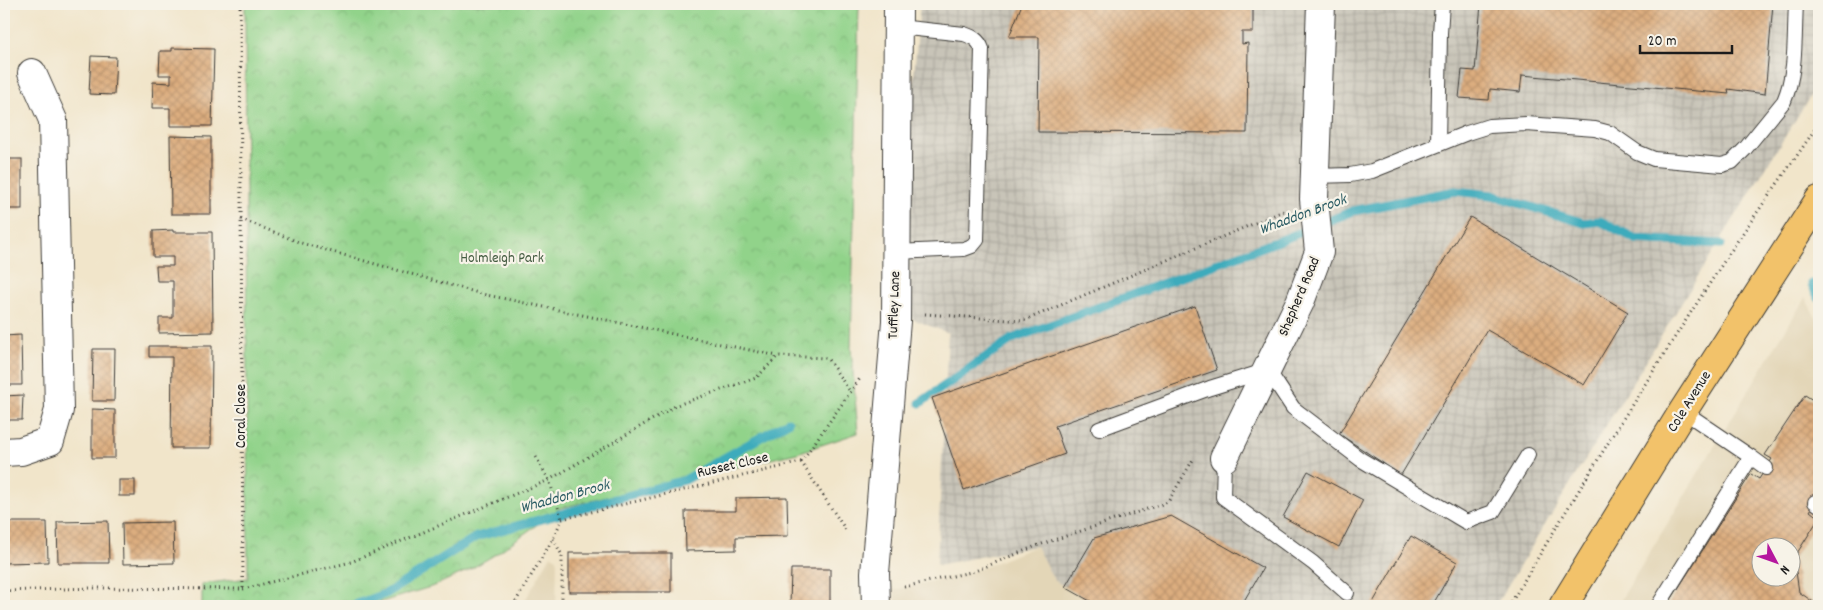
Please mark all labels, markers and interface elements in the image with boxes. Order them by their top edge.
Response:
scale bar [1640,22,1733,54]
text: 20 m [1648,31,1676,53]
water label: Whaddon Brook [1256,188,1351,241]
park label: Holmleigh Park [460,248,544,270]
street label: Shepherd Road [1273,254,1327,340]
street label: Tuffley Lane [883,270,907,339]
street label: Cole Avenue [1662,367,1718,437]
street label: Coral Close [231,383,253,448]
street label: Russet Close [695,447,771,485]
water label: Whaddon Brook [518,474,614,520]
north arrow [1750,538,1800,588]
text: N [1774,560,1794,578]

